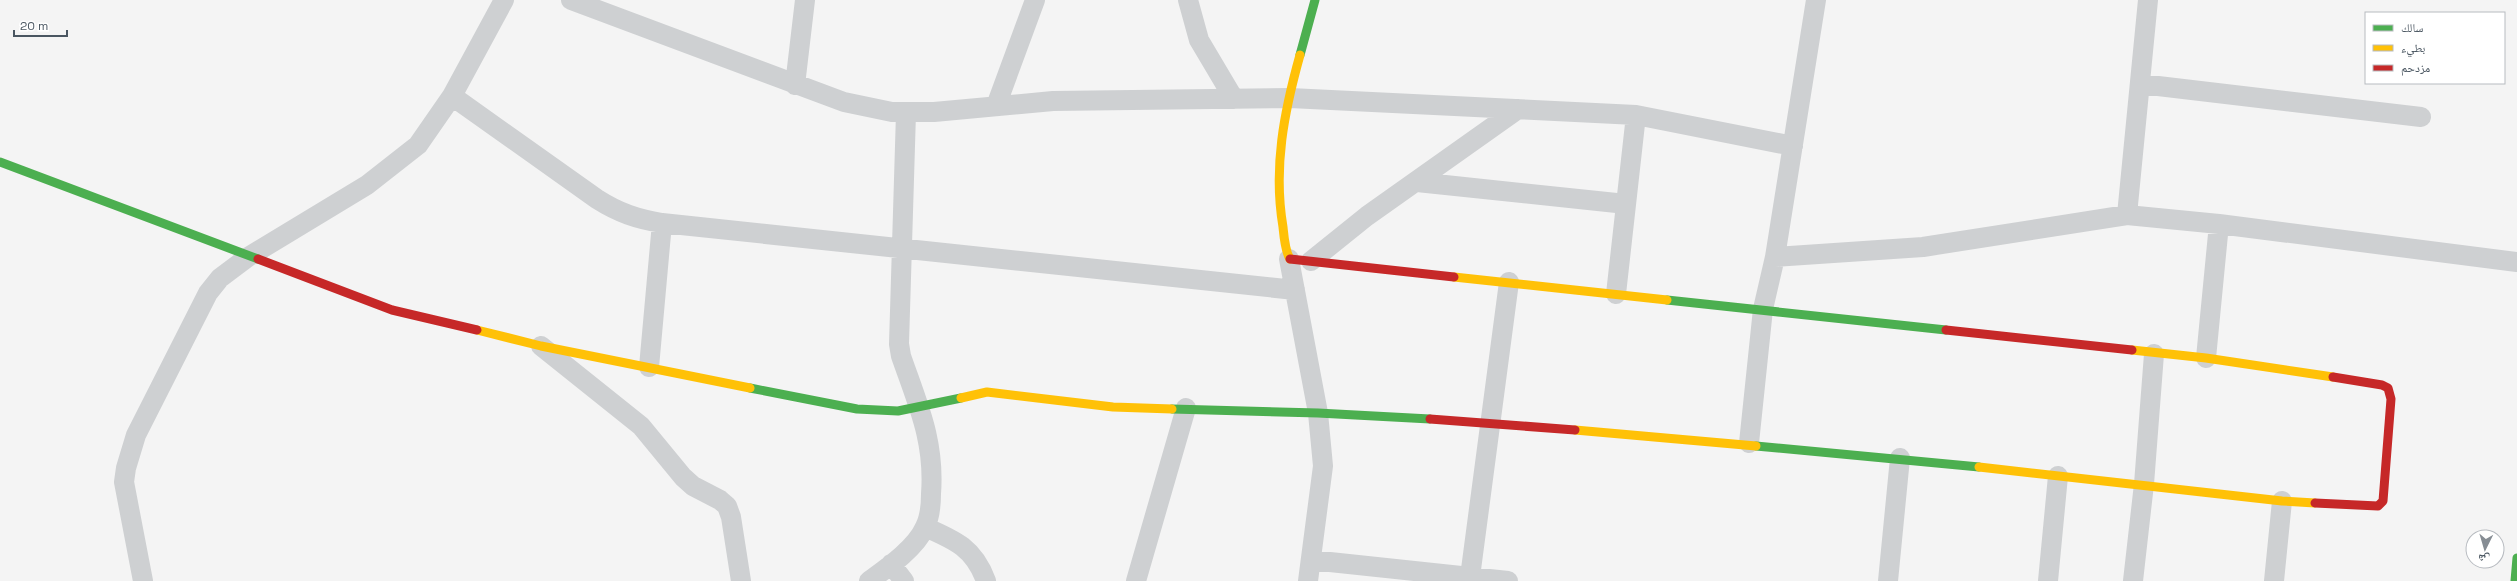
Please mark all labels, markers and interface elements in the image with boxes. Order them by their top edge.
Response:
scale bar [14,12,67,38]
legend [2365,12,2505,84]
text: 20 m [20,18,48,34]
text: سالك [2401,20,2423,36]
text: بطيء [2401,40,2425,58]
text: مزدحم [2401,60,2430,76]
north arrow [2465,529,2505,569]
text: ش [2477,550,2491,566]

